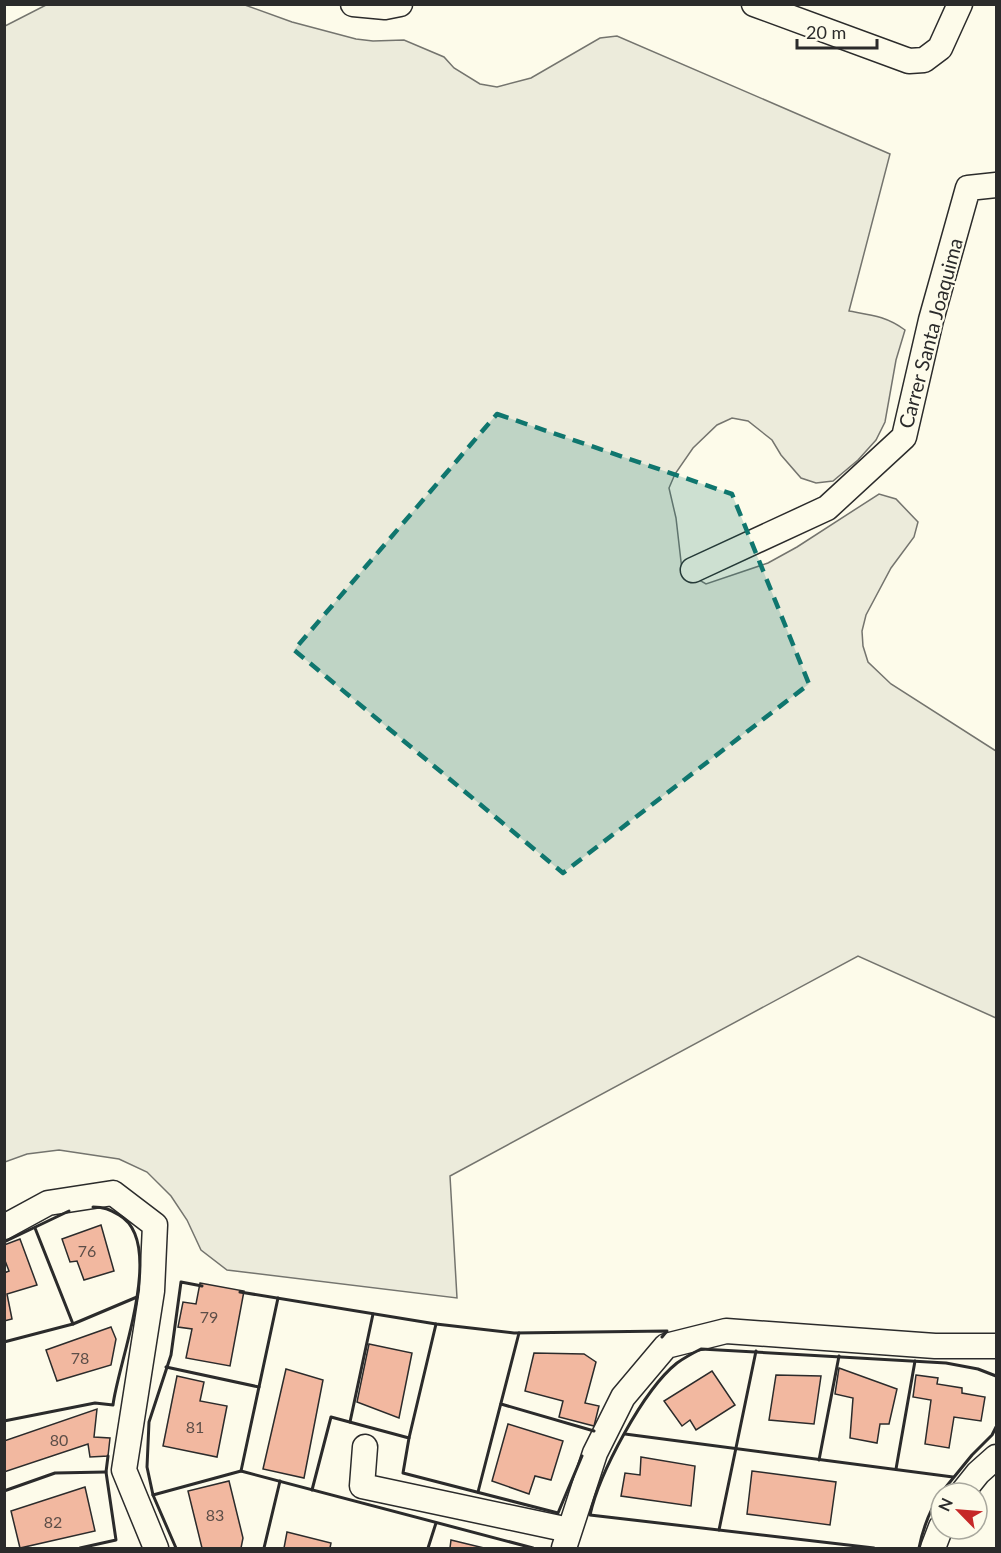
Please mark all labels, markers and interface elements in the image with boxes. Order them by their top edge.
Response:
scale bar [797,12,876,50]
text: 20 m [806,21,846,43]
street label: Carrer Santa Joaquima [893,235,967,431]
house number: 76 [78,1241,96,1260]
house number: 79 [200,1307,218,1326]
house number: 78 [71,1348,89,1367]
house number: 81 [186,1417,204,1436]
house number: 80 [50,1430,68,1449]
north arrow [929,1481,989,1541]
text: N [934,1495,956,1514]
house number: 83 [206,1505,224,1524]
house number: 82 [44,1512,62,1531]

